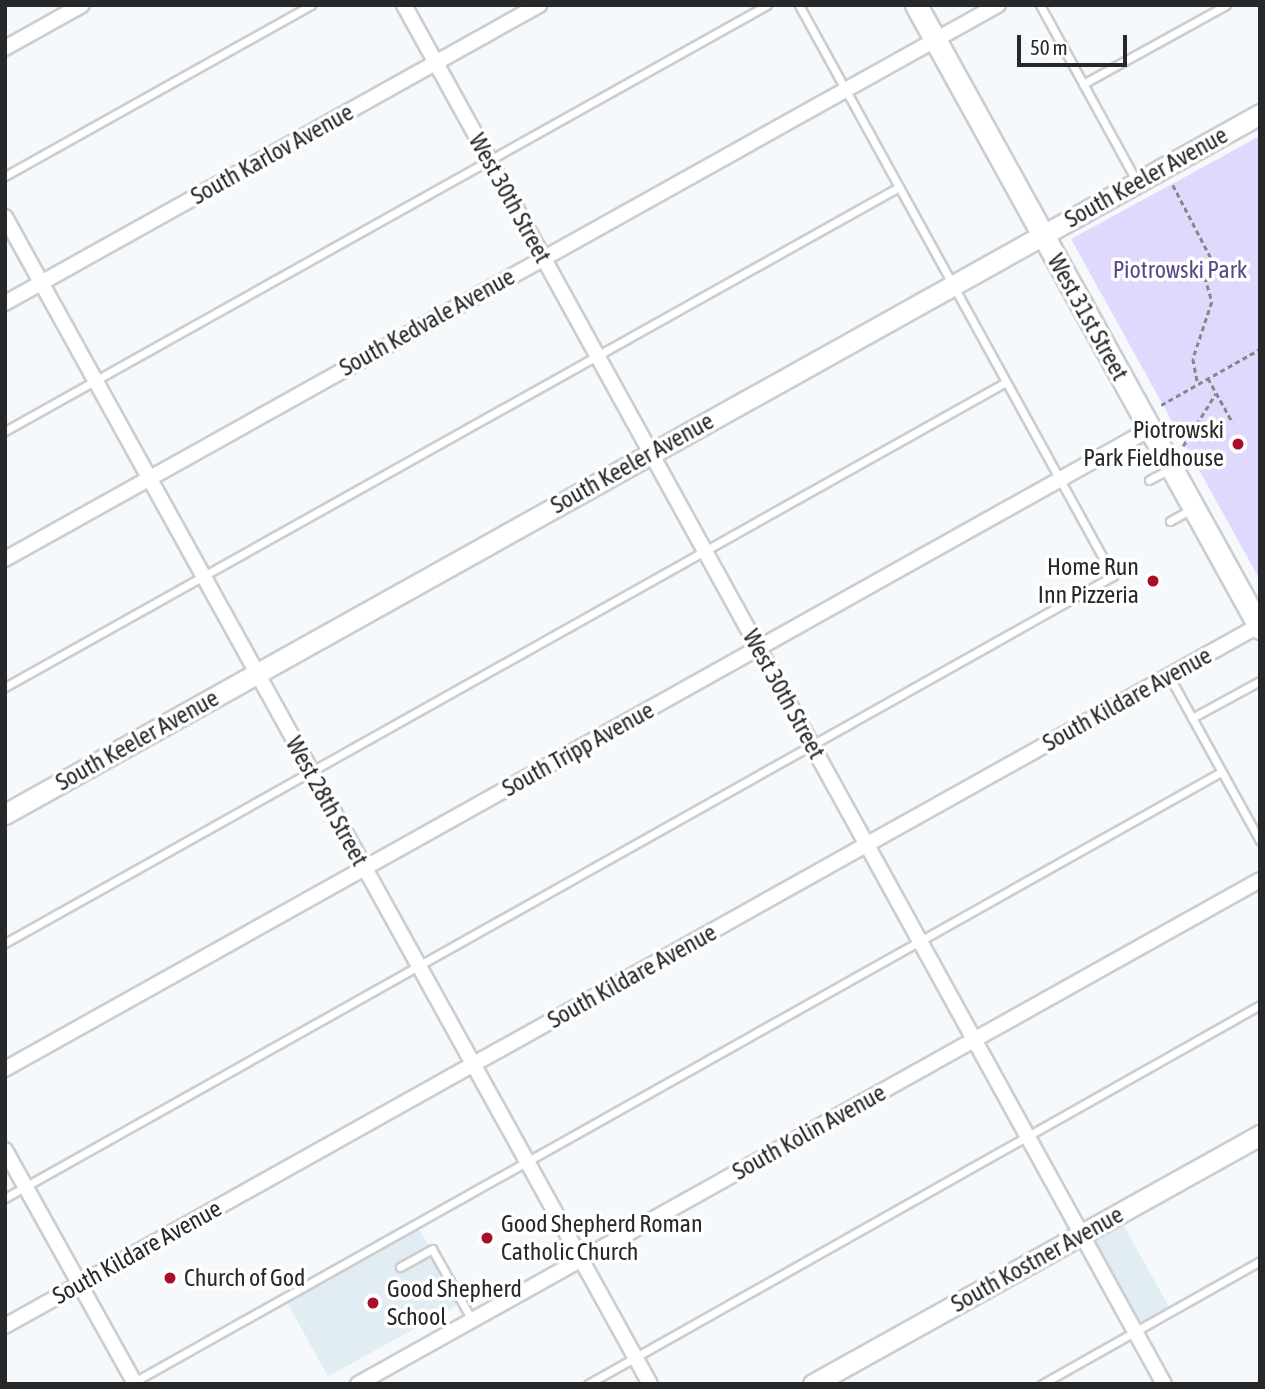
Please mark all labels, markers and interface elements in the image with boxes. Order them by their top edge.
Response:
scale bar [1020,21,1130,65]
text: 50 m [1030,35,1068,59]
street label: South Karlov Avenue [186,98,358,210]
street label: South Keeler Avenue [1060,120,1232,234]
street label: West 30th Street [463,128,557,268]
street label: West 31st Street [1041,249,1135,385]
park label: Piotrowski Park [1113,256,1247,284]
street label: South Kedvale Avenue [334,262,520,382]
street label: South Keeler Avenue [546,406,718,520]
place label: Piotrowski Park Fieldhouse [1083,416,1224,472]
marker: Piotrowski Park Fieldhouse [1230,436,1246,452]
place label: Home Run Inn Pizzeria [1038,553,1139,609]
marker: Home Run Inn Pizzeria [1145,573,1161,589]
street label: West 30th Street [737,624,831,764]
street label: South Kildare Avenue [1038,641,1216,757]
street label: South Keeler Avenue [51,683,223,797]
street label: South Tripp Avenue [497,695,659,803]
street label: West 28th Street [280,731,374,871]
street label: South Kildare Avenue [543,918,721,1034]
street label: South Kolin Avenue [727,1078,891,1186]
street label: South Kildare Avenue [48,1194,226,1310]
street label: South Kostner Avenue [946,1200,1128,1318]
place label: Good Shepherd Roman Catholic Church [501,1210,703,1266]
marker: Good Shepherd Roman Catholic Church [479,1230,495,1246]
place label: Church of God [184,1264,305,1292]
marker: Church of God [162,1270,178,1286]
place label: Good Shepherd School [387,1275,522,1331]
marker: Good Shepherd School [365,1295,381,1311]

